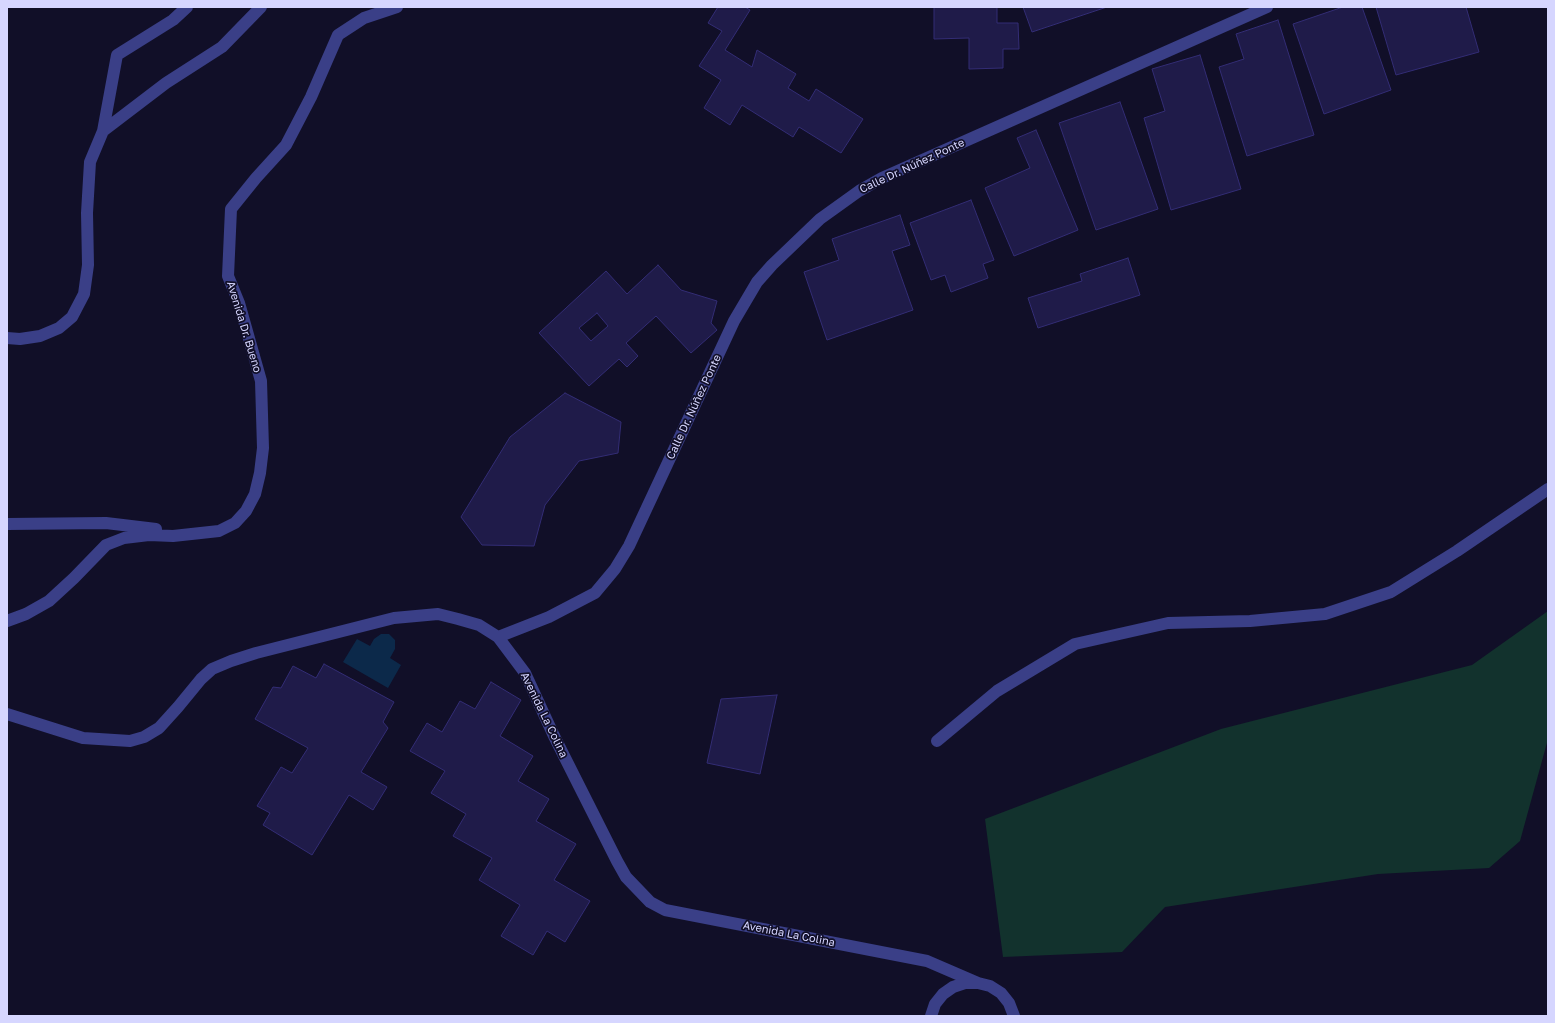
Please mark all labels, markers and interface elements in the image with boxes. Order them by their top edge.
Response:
street label: Calle Dr. Núñez Ponte [857,136,967,196]
street label: Avenida Dr. Bueno [224,280,264,374]
street label: Calle Dr. Núñez Ponte [664,352,724,462]
street label: Avenida La Colina [518,670,570,760]
street label: Avenida La Colina [742,919,836,949]

